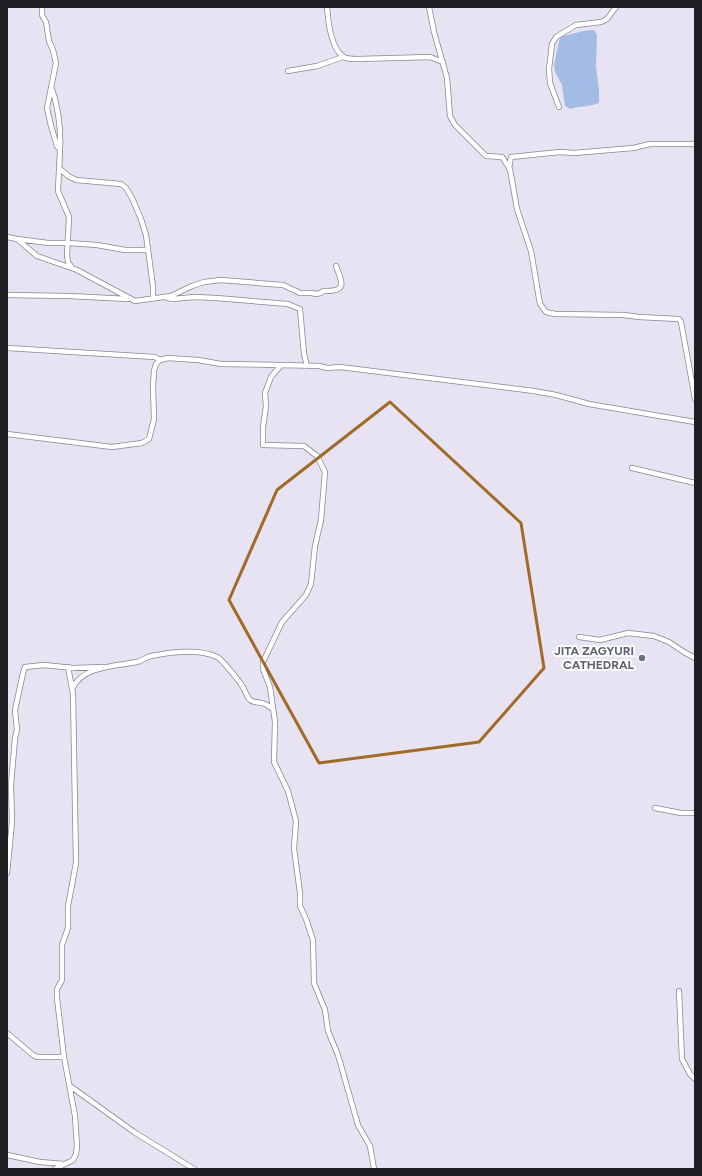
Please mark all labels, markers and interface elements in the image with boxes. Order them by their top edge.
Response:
place label: JITA ZAGYURI CATHEDRAL [554,644,635,672]
marker: JITA ZAGYURI CATHEDRAL [637,653,647,663]

